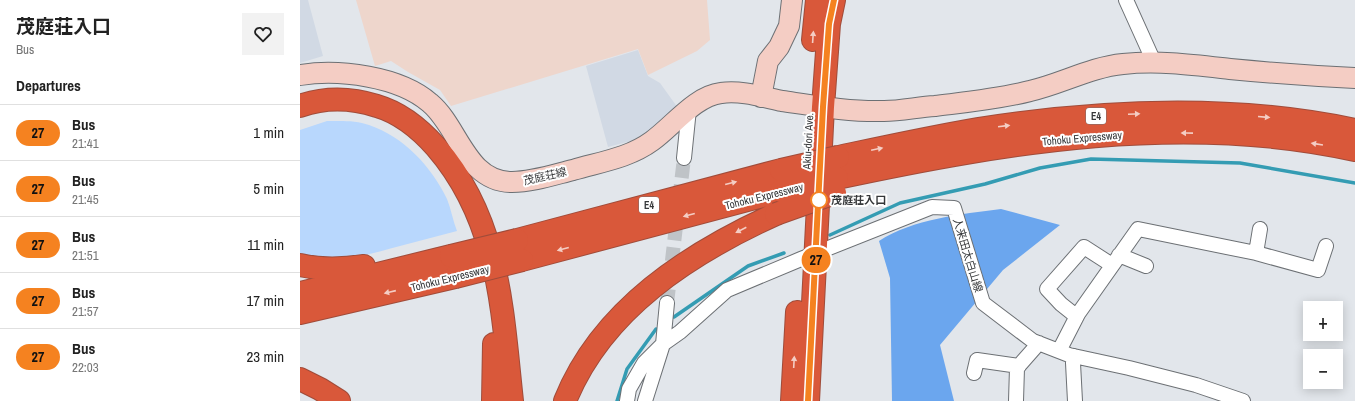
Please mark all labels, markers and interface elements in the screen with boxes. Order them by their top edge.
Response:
text: 茂庭荘入口 [16,13,111,39]
button: heart [242,13,284,55]
one-way arrow [810,31,817,43]
text: Bus [16,41,34,58]
text: Departures [16,75,81,96]
road number: E4 [1086,108,1106,124]
one-way arrow [1128,111,1141,117]
street label: Akiu-dori Ave. [799,112,816,171]
one-way arrow [1258,113,1270,120]
text: Bus [72,114,95,135]
text: 1 min [253,122,284,143]
one-way arrow [998,123,1011,129]
text: 27 [32,124,44,142]
street label: Tohoku Expressway [1041,127,1123,148]
one-way arrow [1180,130,1193,136]
text: 21:41 [72,135,99,152]
one-way arrow [1310,140,1323,146]
one-way arrow [870,145,883,151]
street label: 茂庭荘線 [522,164,568,188]
text: Bus [72,170,95,191]
text: 5 min [253,178,284,199]
street label: Tohoku Expressway [723,179,805,212]
text: 27 [32,180,44,198]
one-way arrow [725,180,737,186]
text: 21:45 [72,191,99,208]
marker: 茂庭荘入口 [810,191,828,209]
place label: 茂庭荘入口 [831,193,886,207]
road number: E4 [639,197,659,213]
one-way arrow [682,212,694,218]
street label: 人来田太白山線 [950,216,986,294]
text: Bus [72,226,95,247]
one-way arrow [735,227,747,233]
text: 11 min [247,234,284,255]
text: 27 [32,236,44,254]
one-way arrow [557,246,569,252]
text: 21:51 [72,247,99,264]
line badge: 27 [798,247,834,273]
text: 27 [810,251,822,269]
street label: Tohoku Expressway [409,261,491,294]
text: Bus [72,282,95,303]
text: 17 min [246,290,284,311]
one-way arrow [384,290,396,296]
text: 27 [32,292,44,310]
map controls [1303,301,1343,389]
button: + [1303,301,1343,341]
text: 21:57 [72,303,99,320]
text: Bus [72,338,95,359]
text: 23 min [246,346,284,367]
text: 27 [32,348,44,366]
button: − [1303,349,1343,389]
one-way arrow [791,356,798,368]
text: 22:03 [72,359,99,376]

